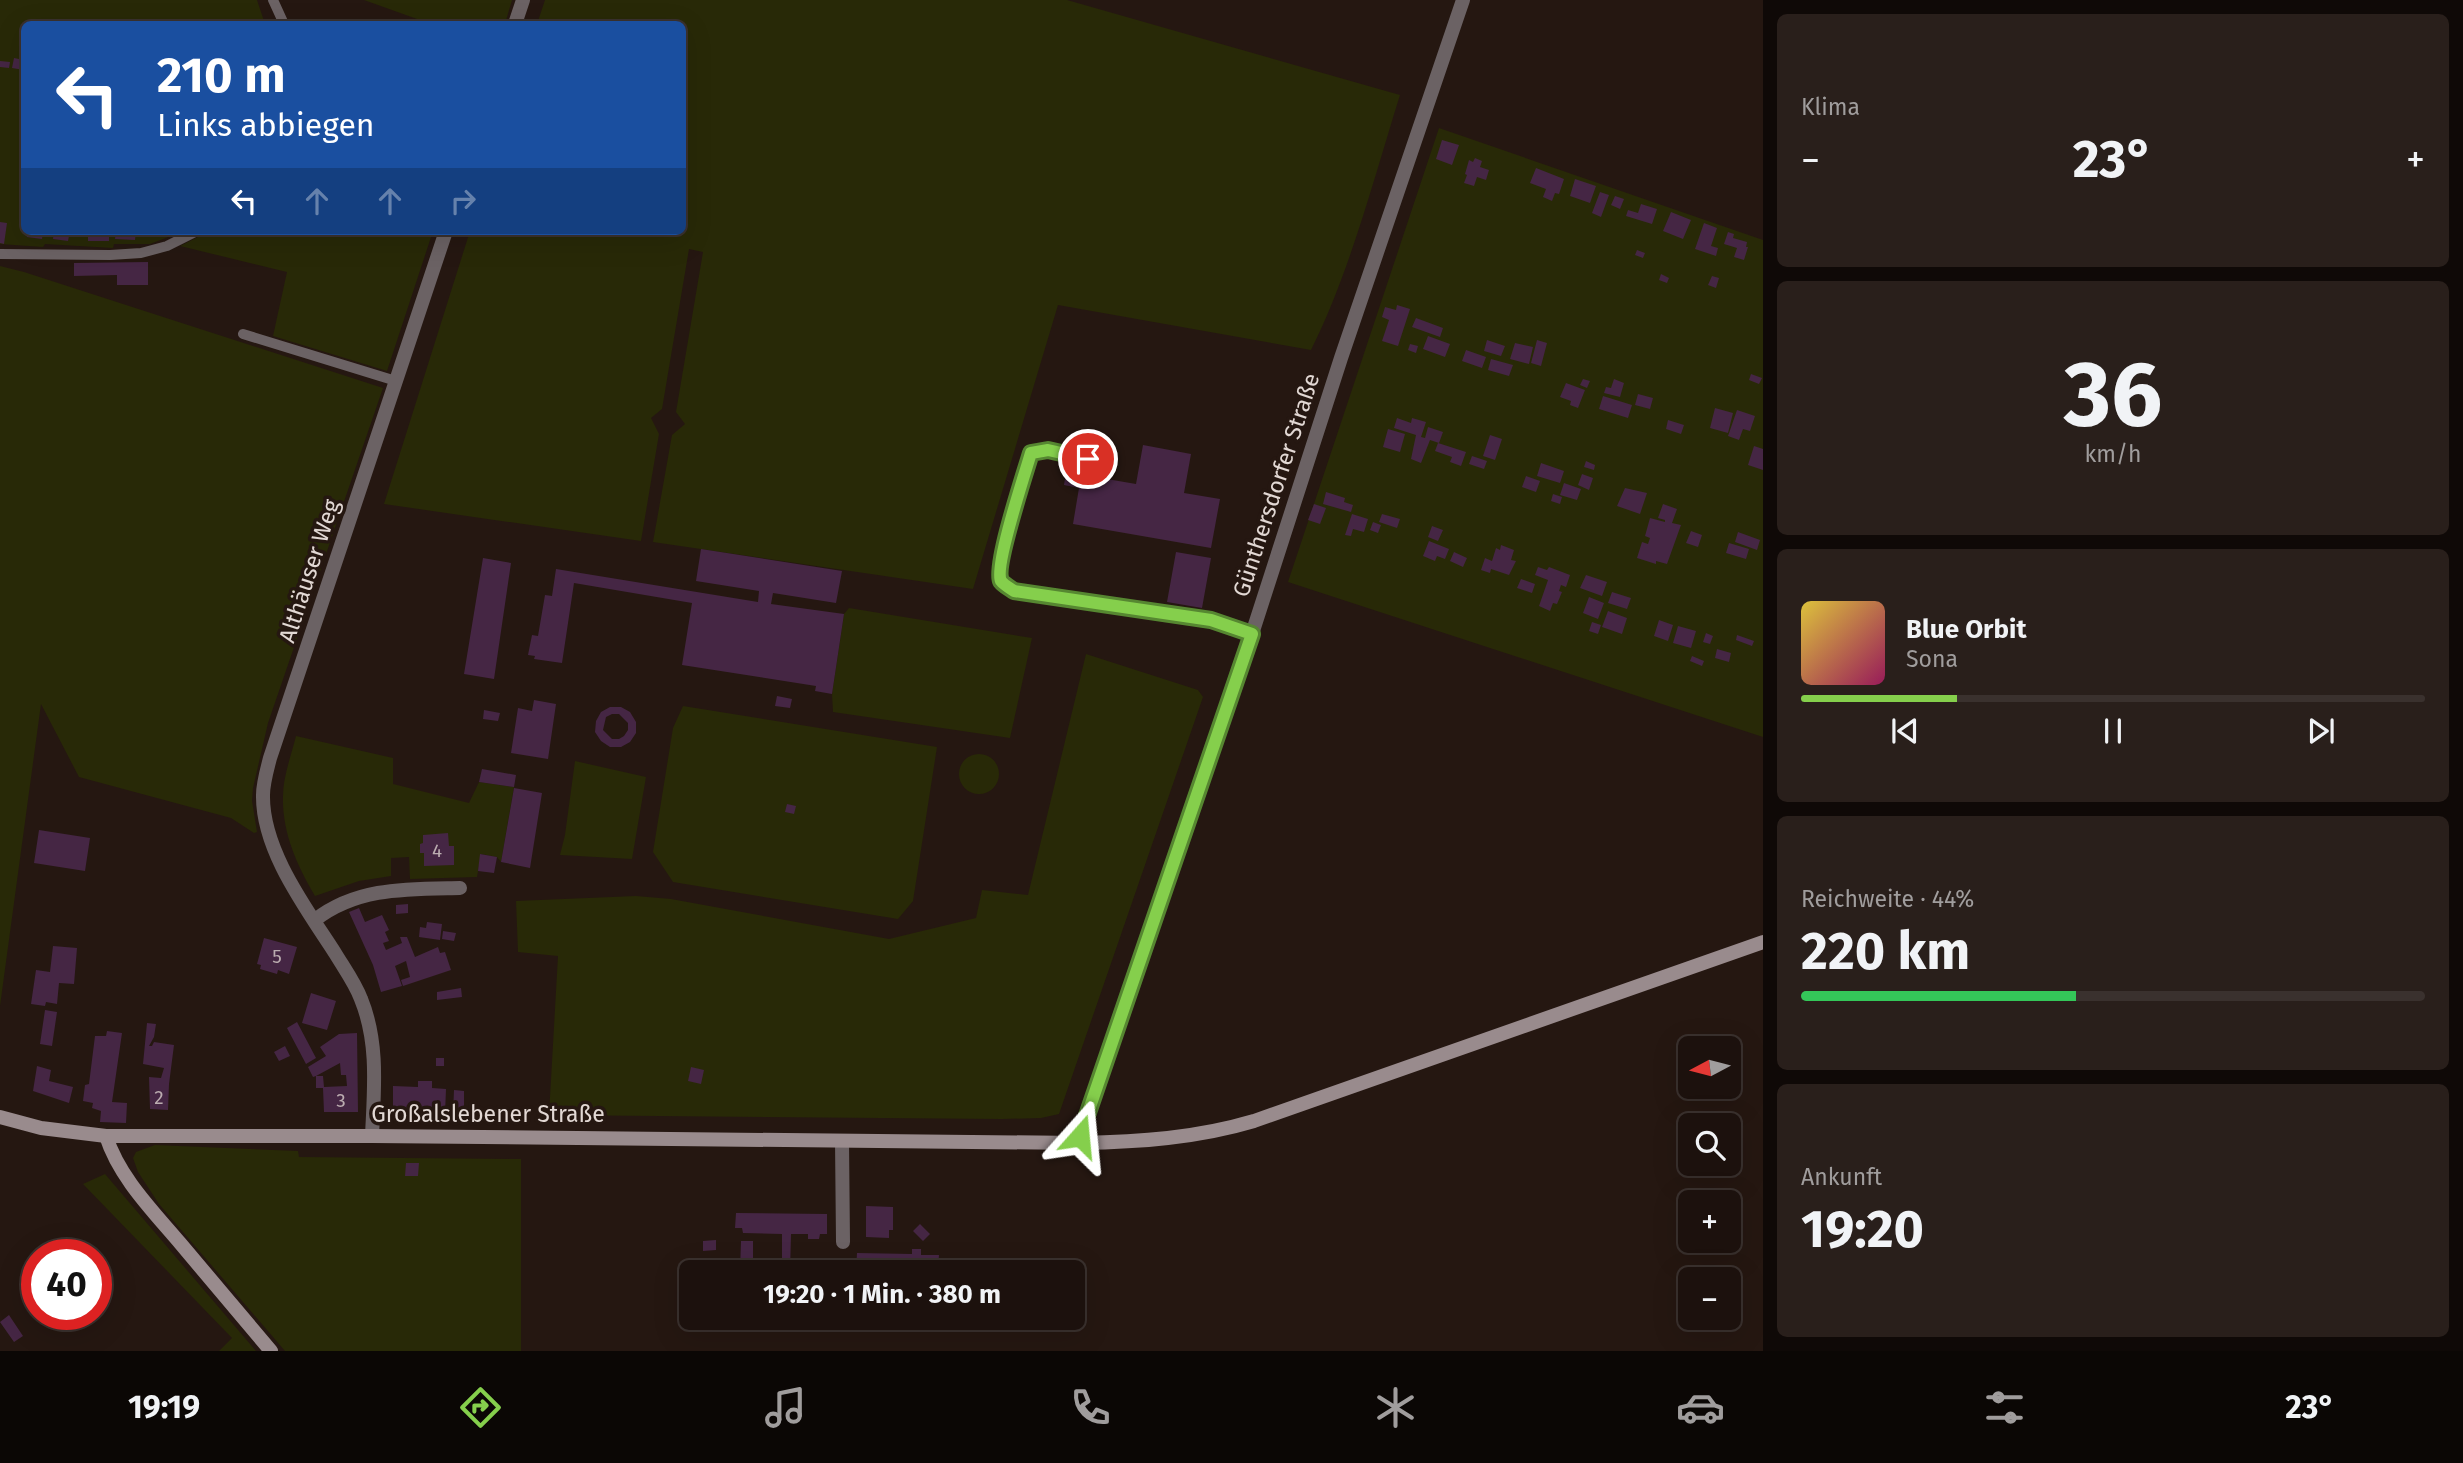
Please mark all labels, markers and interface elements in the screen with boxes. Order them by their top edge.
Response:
text: 210 m [157,46,286,105]
icon: left [42,49,133,140]
text: Klima [1801,93,1860,121]
text: Links abbiegen [157,106,375,144]
text: 23° [2073,128,2153,191]
text: − [1801,137,1820,183]
text: + [2406,137,2425,183]
icon: left [225,182,263,220]
icon: ahead [298,182,336,220]
icon: ahead [371,182,409,220]
icon: right [444,182,482,220]
text: 36 [2064,340,2162,449]
street label: Günthersdorfer Straße [1227,370,1325,600]
pin [1058,429,1118,489]
icon: arrive [1069,440,1107,478]
text: km/h [2085,440,2141,468]
street label: Althäuser Weg [273,496,345,646]
text: Blue Orbit [1906,614,2026,645]
text: Sona [1906,645,1958,673]
icon: previous [1886,712,1924,750]
icon: pause [2094,712,2132,750]
icon: next [2302,712,2340,750]
house number: 4 [432,839,442,862]
text: Reichweite · 44% [1801,885,1974,913]
text: 220 km [1801,920,1970,983]
house number: 5 [272,945,282,968]
north arrow [1678,1036,1741,1099]
map controls [1678,1036,1741,1330]
house number: 2 [154,1086,164,1109]
house number: 3 [336,1089,346,1112]
position arrow [1043,1099,1117,1173]
street label: Großalslebener Straße [371,1100,605,1128]
button: search [1678,1113,1741,1176]
text: Ankunft [1801,1163,1882,1191]
button: + [1678,1190,1741,1253]
text: 19:20 [1801,1198,1924,1261]
speed limit sign: 40 [21,1239,112,1330]
button: − [1678,1267,1741,1330]
text: 19:20 · 1 Min. · 380 m [763,1279,1001,1310]
icon: directions [456,1383,505,1432]
icon: music [761,1383,810,1432]
icon: phone [1066,1383,1115,1432]
icon: climate [1371,1383,1420,1432]
icon: car [1676,1383,1725,1432]
icon: filters [1980,1383,2029,1432]
text: 19:19 [128,1388,200,1426]
text: 23° [2285,1388,2335,1426]

